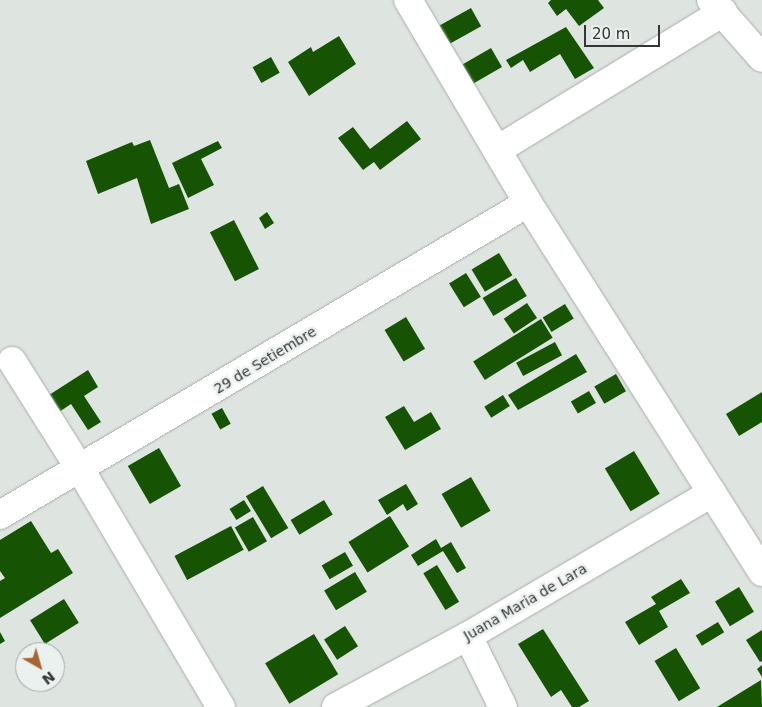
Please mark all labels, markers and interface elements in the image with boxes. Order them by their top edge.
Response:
scale bar [587,15,663,47]
text: 20 m [592,25,630,43]
street label: 29 de Setiembre [211,323,319,397]
street label: Juana Maria de Lara [460,560,590,644]
north arrow [15,642,65,692]
text: N [39,668,58,688]

